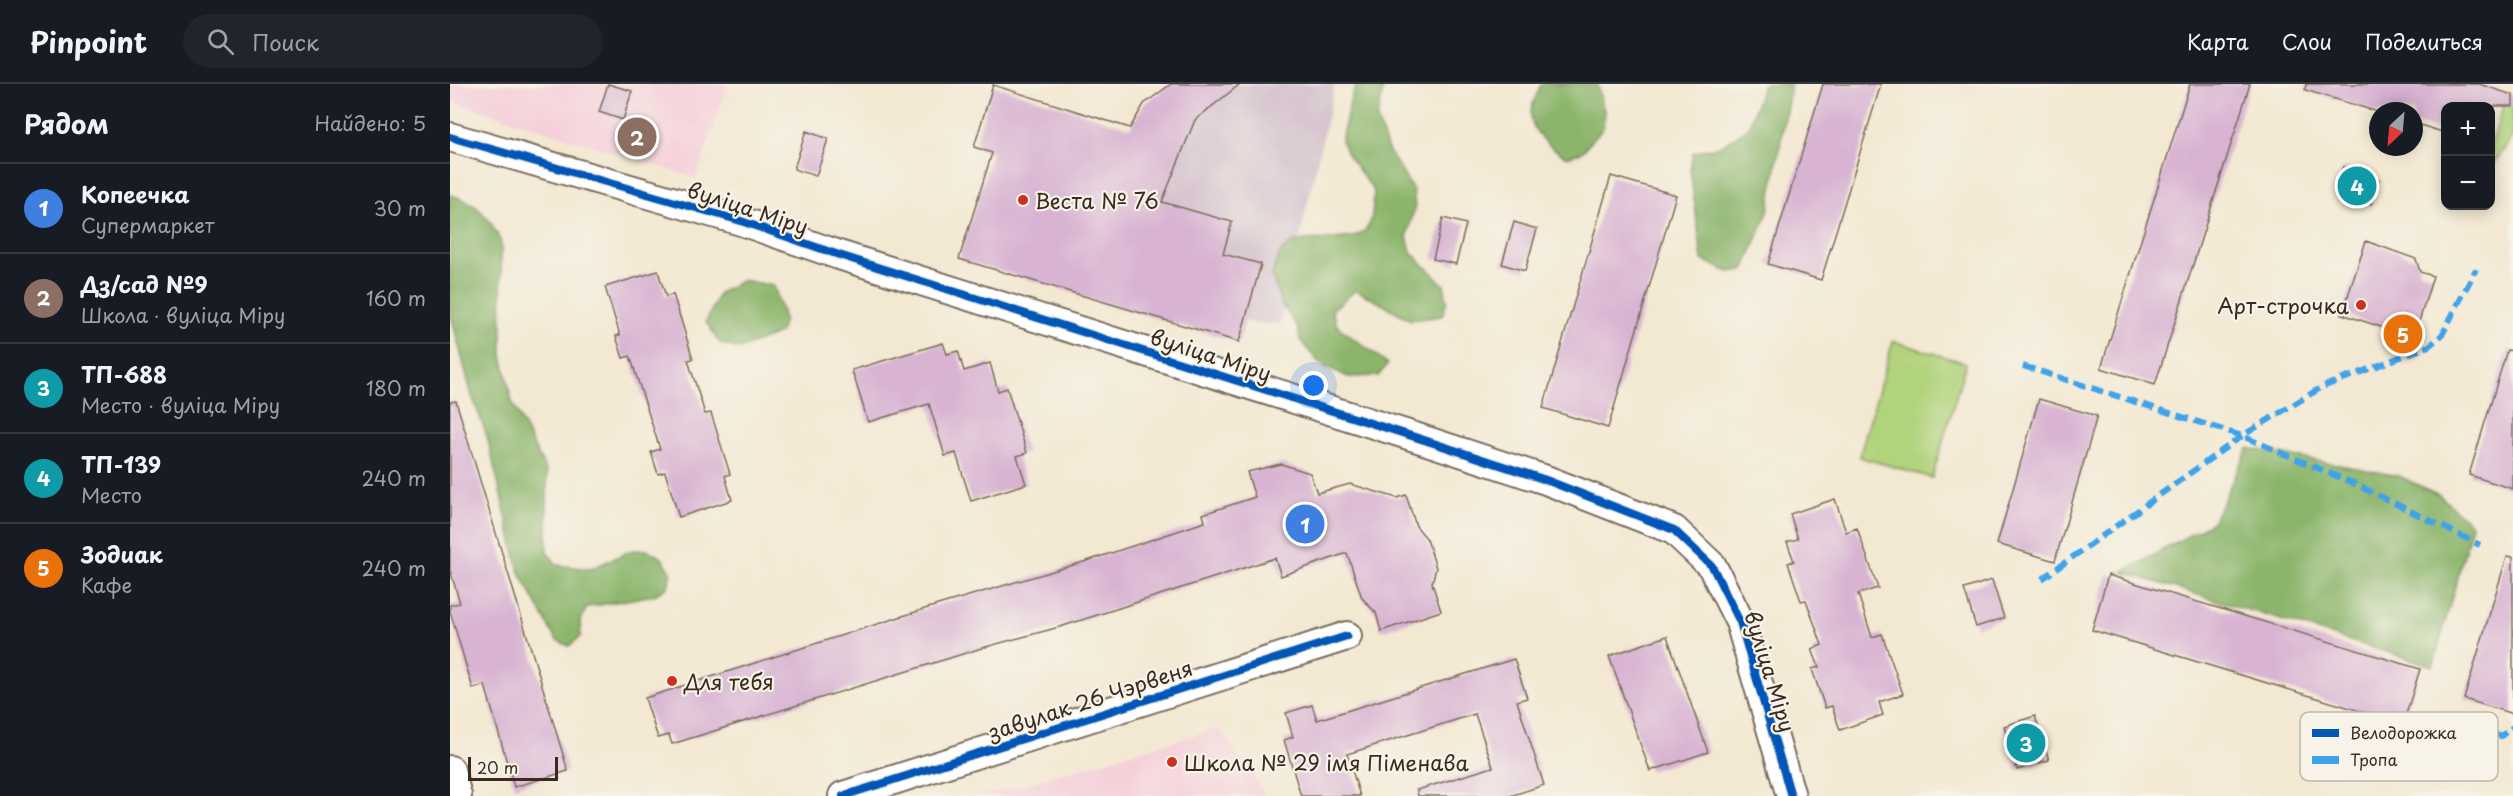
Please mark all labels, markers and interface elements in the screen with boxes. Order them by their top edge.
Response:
search box [183,14,603,68]
text: Pinpoint [30,20,147,63]
icon: search [204,25,237,58]
text: Поиск [252,25,319,58]
text: Карта [2187,25,2249,57]
text: Слои [2282,25,2332,57]
text: Поделиться [2365,25,2483,57]
north arrow [2369,102,2423,156]
map controls [2441,102,2495,210]
button: + [2441,102,2495,156]
text: Рядом [24,104,109,143]
text: Найдено: 5 [315,108,426,138]
pin: 2 [618,115,657,160]
button: − [2441,156,2495,210]
pin: 4 [2338,164,2376,208]
street label: вуліца Міру [683,172,813,242]
text: Копеечка [81,177,189,210]
place label: Веста № 76 [1035,184,1159,216]
text: 1 [39,193,48,223]
text: 30 m [373,193,426,223]
marker: Веста № 76 [1016,193,1030,207]
text: Супермаркет [81,210,214,240]
text: Дз/сад №9 [81,267,208,300]
text: 2 [36,283,51,313]
text: 160 m [366,283,426,313]
place label: Арт-строчка [2217,289,2350,321]
marker: Арт-строчка [2354,298,2368,312]
text: Школа · вуліца Міру [81,300,285,330]
pin: 5 [2384,312,2422,356]
street label: вуліца Міру [1146,319,1276,389]
text: ТП-688 [81,357,167,390]
your location [1299,371,1328,400]
text: 3 [37,373,50,403]
text: 180 m [366,373,426,403]
text: Место · вуліца Міру [81,390,280,420]
text: ТП-139 [81,447,161,480]
text: 4 [37,463,50,493]
text: 240 m [361,463,426,493]
text: Место [81,480,142,510]
pin: 1 [1286,502,1324,546]
text: Зодиак [81,537,163,570]
text: 5 [37,553,50,583]
text: 240 m [361,553,426,583]
text: Кафе [81,570,132,600]
street label: вуліца Міру [1737,606,1805,736]
street label: завулак 26 Чэрвеня [983,651,1196,747]
place label: Для тебя [683,665,774,697]
marker: Для тебя [665,674,679,688]
legend [2300,712,2498,781]
pin: 3 [2006,720,2046,766]
text: Велодорожка [2350,720,2457,744]
place label: Школа № 29 імя Піменава [1184,746,1470,778]
text: Тропа [2350,747,2398,771]
scale bar [468,754,558,782]
text: 20 m [477,755,518,779]
marker: Школа № 29 імя Піменава [1165,755,1179,769]

